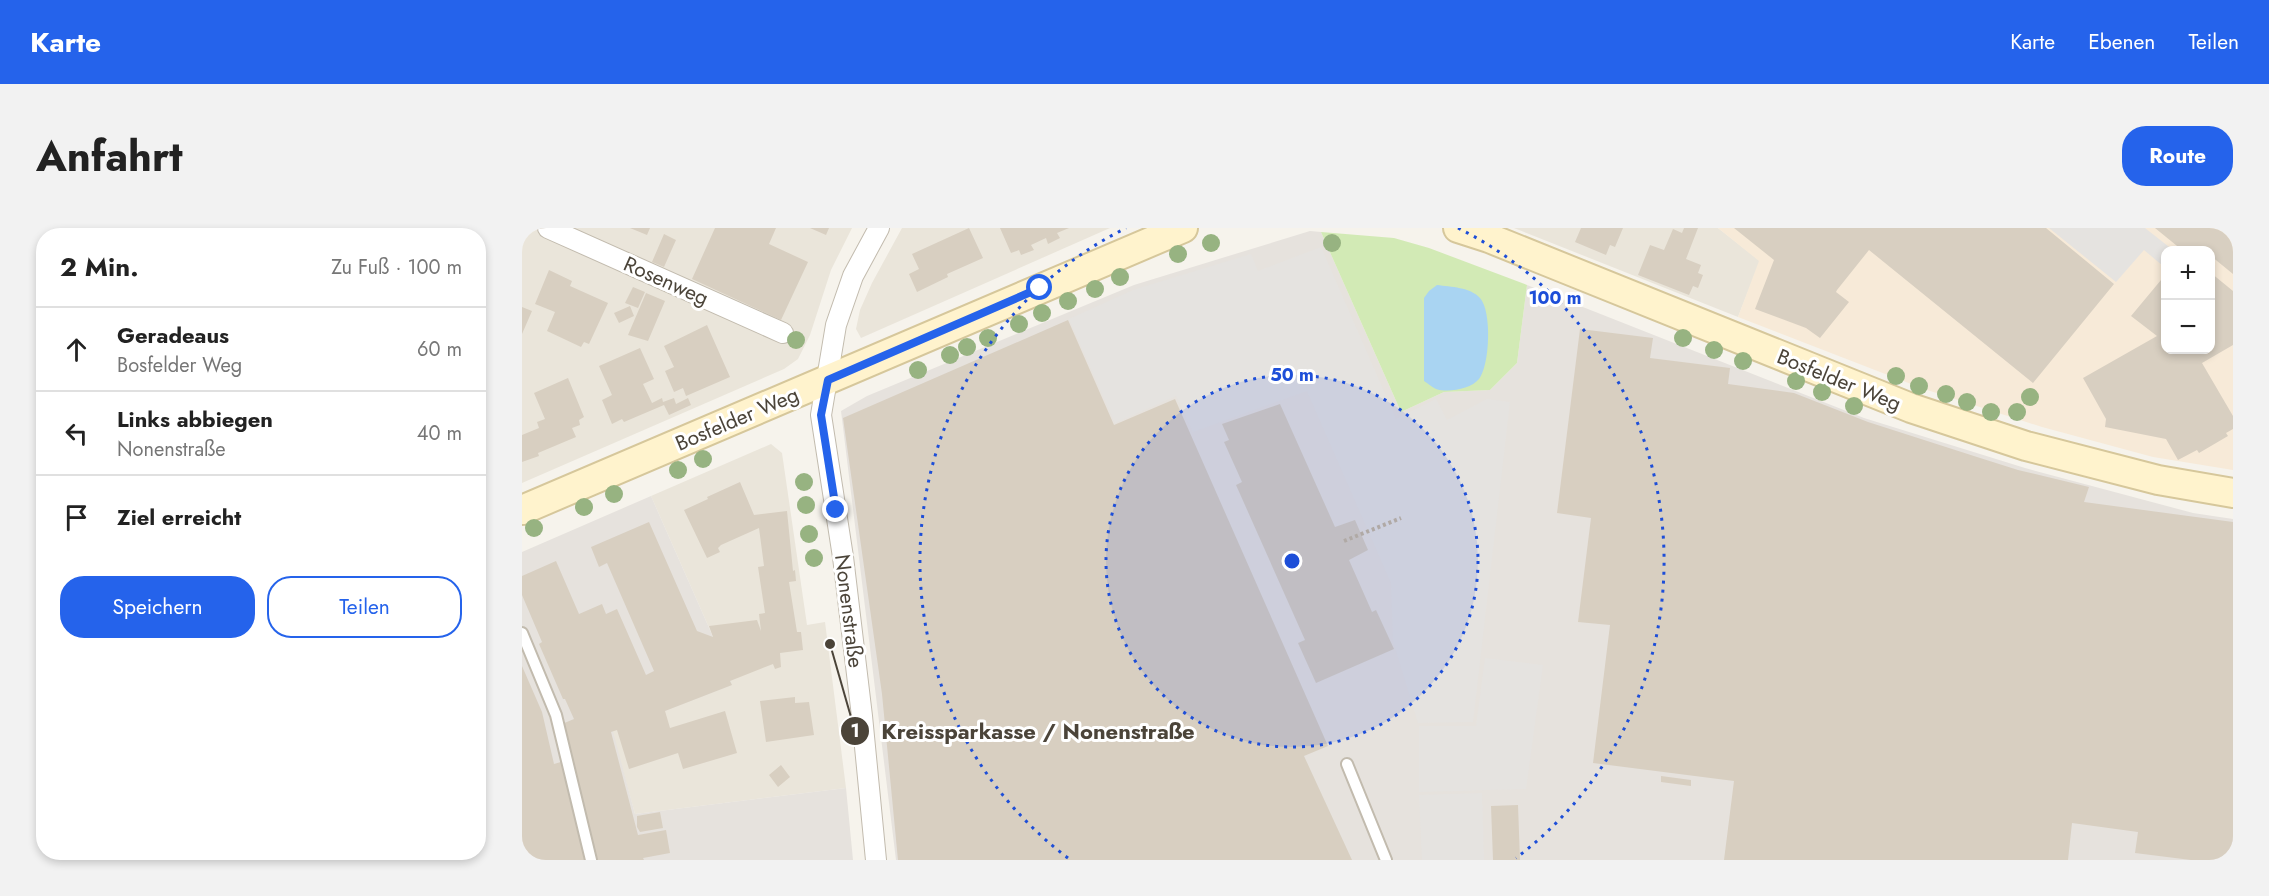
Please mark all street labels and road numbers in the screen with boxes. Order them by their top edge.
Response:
street label: Rosenweg [619,249,713,313]
street label: Bosfelder Weg [1772,341,1906,419]
street label: Bosfelder Weg [671,380,803,458]
street label: Nonenstraße [827,553,871,670]

